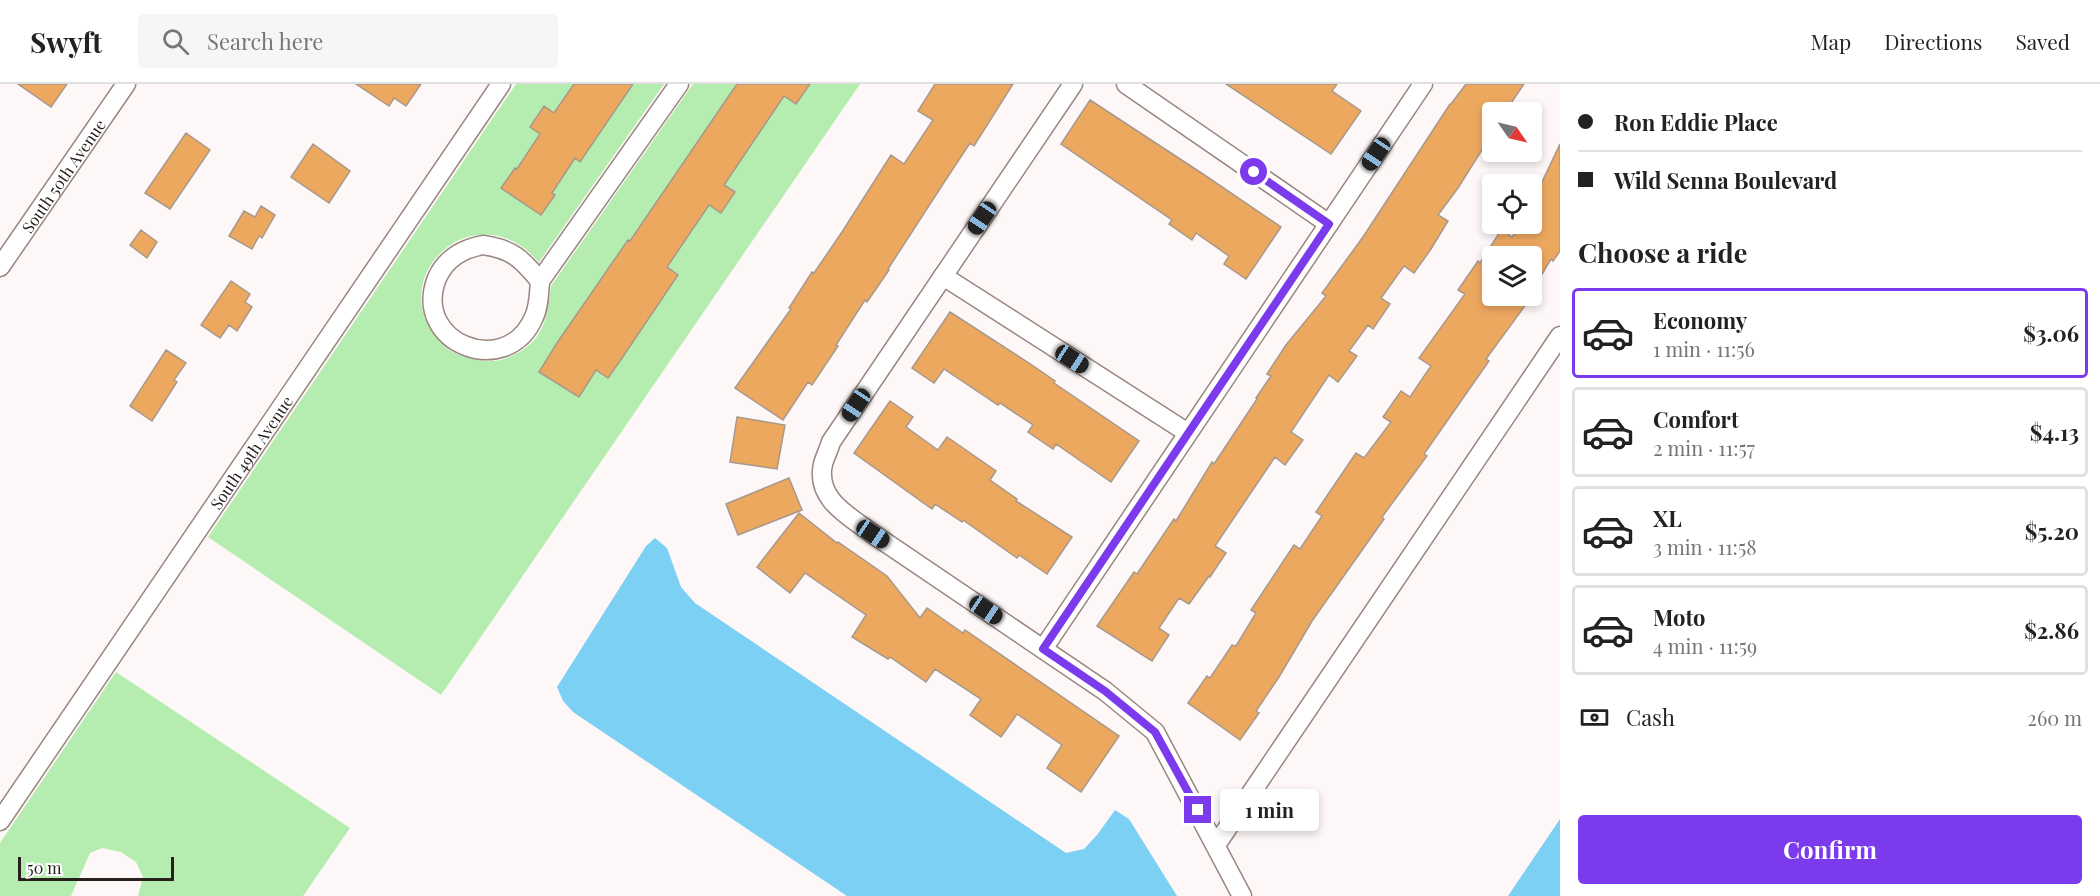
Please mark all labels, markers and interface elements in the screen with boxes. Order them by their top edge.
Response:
search box [138,14,558,68]
text: Swyft [30,23,102,60]
icon: search [159,25,192,58]
text: Search here [207,26,323,56]
text: Map [1810,27,1851,55]
text: Directions [1884,27,1982,55]
text: Saved [2015,27,2070,55]
north arrow [1482,102,1542,162]
map controls [1482,102,1542,306]
text: Ron Eddie Place [1614,107,1778,137]
street label: South 50th Avenue [16,115,109,236]
car [1358,134,1394,174]
route start [1240,158,1267,185]
text: Wild Senna Boulevard [1614,165,1837,195]
button: locate [1482,174,1542,234]
car [964,198,1000,238]
text: Choose a ride [1578,234,1747,270]
button: layers [1482,246,1542,306]
text: Economy [1653,305,1747,335]
icon: car [1581,306,1635,360]
text: $3.06 [2023,318,2079,348]
text: 1 min · 11:56 [1653,335,1755,362]
car [1052,342,1092,376]
car [838,385,874,425]
street label: South 49th Avenue [205,391,297,513]
text: Comfort [1653,404,1739,434]
icon: car [1581,405,1635,459]
text: $4.13 [2030,417,2079,447]
text: 2 min · 11:57 [1653,434,1755,461]
text: XL [1653,503,1682,533]
icon: car [1581,504,1635,558]
car [853,516,893,552]
text: $5.20 [2025,516,2079,546]
text: 3 min · 11:58 [1653,533,1757,560]
car [966,592,1006,628]
text: Moto [1653,602,1706,632]
icon: car [1581,603,1635,657]
text: $2.86 [2024,615,2079,645]
text: 4 min · 11:59 [1653,632,1757,659]
icon: cash [1578,701,1611,734]
text: Cash [1626,702,1675,732]
text: 260 m [2027,704,2082,731]
callout: 1 min [1219,789,1318,831]
route end [1184,796,1211,823]
text: 1 min [1245,796,1294,823]
button: Confirm [1578,815,2082,884]
scale bar [18,854,174,882]
text: 50 m [27,857,61,878]

